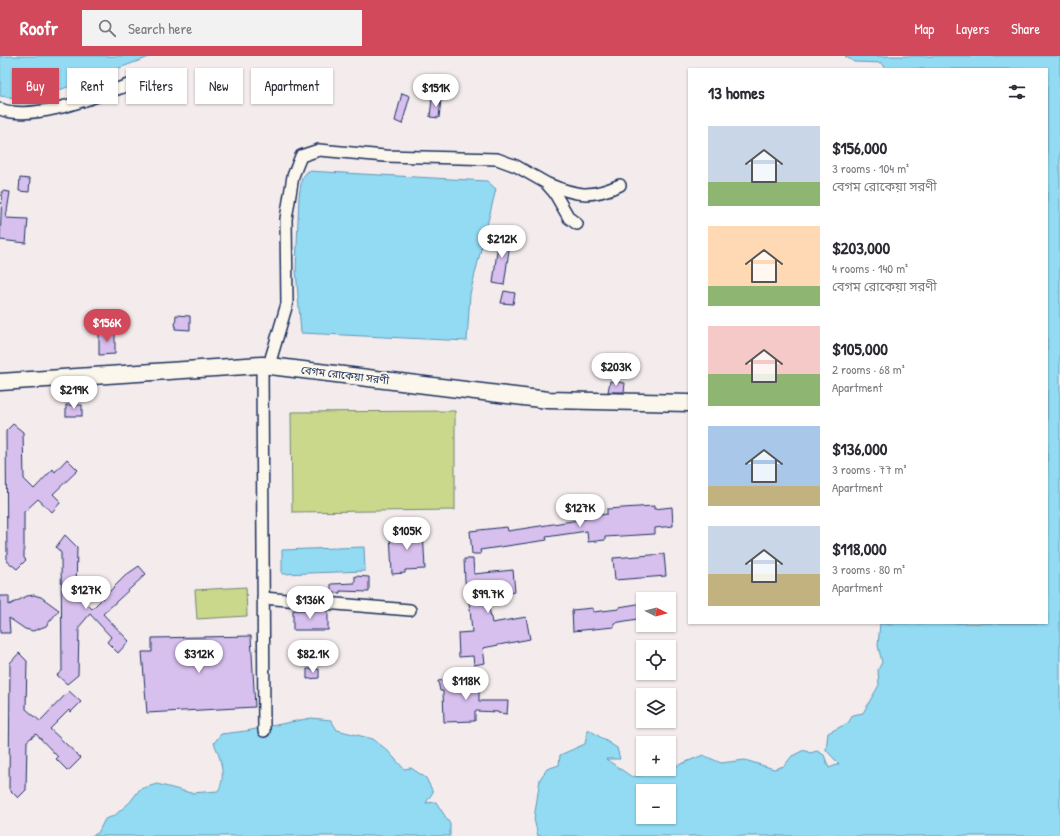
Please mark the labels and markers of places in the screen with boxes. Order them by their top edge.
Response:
pin: $151K [408,74,464,108]
pin: $212K [474,225,530,259]
pin: $156K [79,309,135,343]
pin: $203K [588,353,644,387]
pin: $219K [46,376,102,410]
pin: $127K [552,494,608,528]
pin: $105K [379,517,435,551]
pin: $127K [58,576,114,610]
pin: $99.7K [455,580,521,614]
pin: $136K [282,586,338,620]
pin: $312K [171,640,227,674]
pin: $82.1K [280,640,346,674]
pin: $118K [438,667,494,701]

